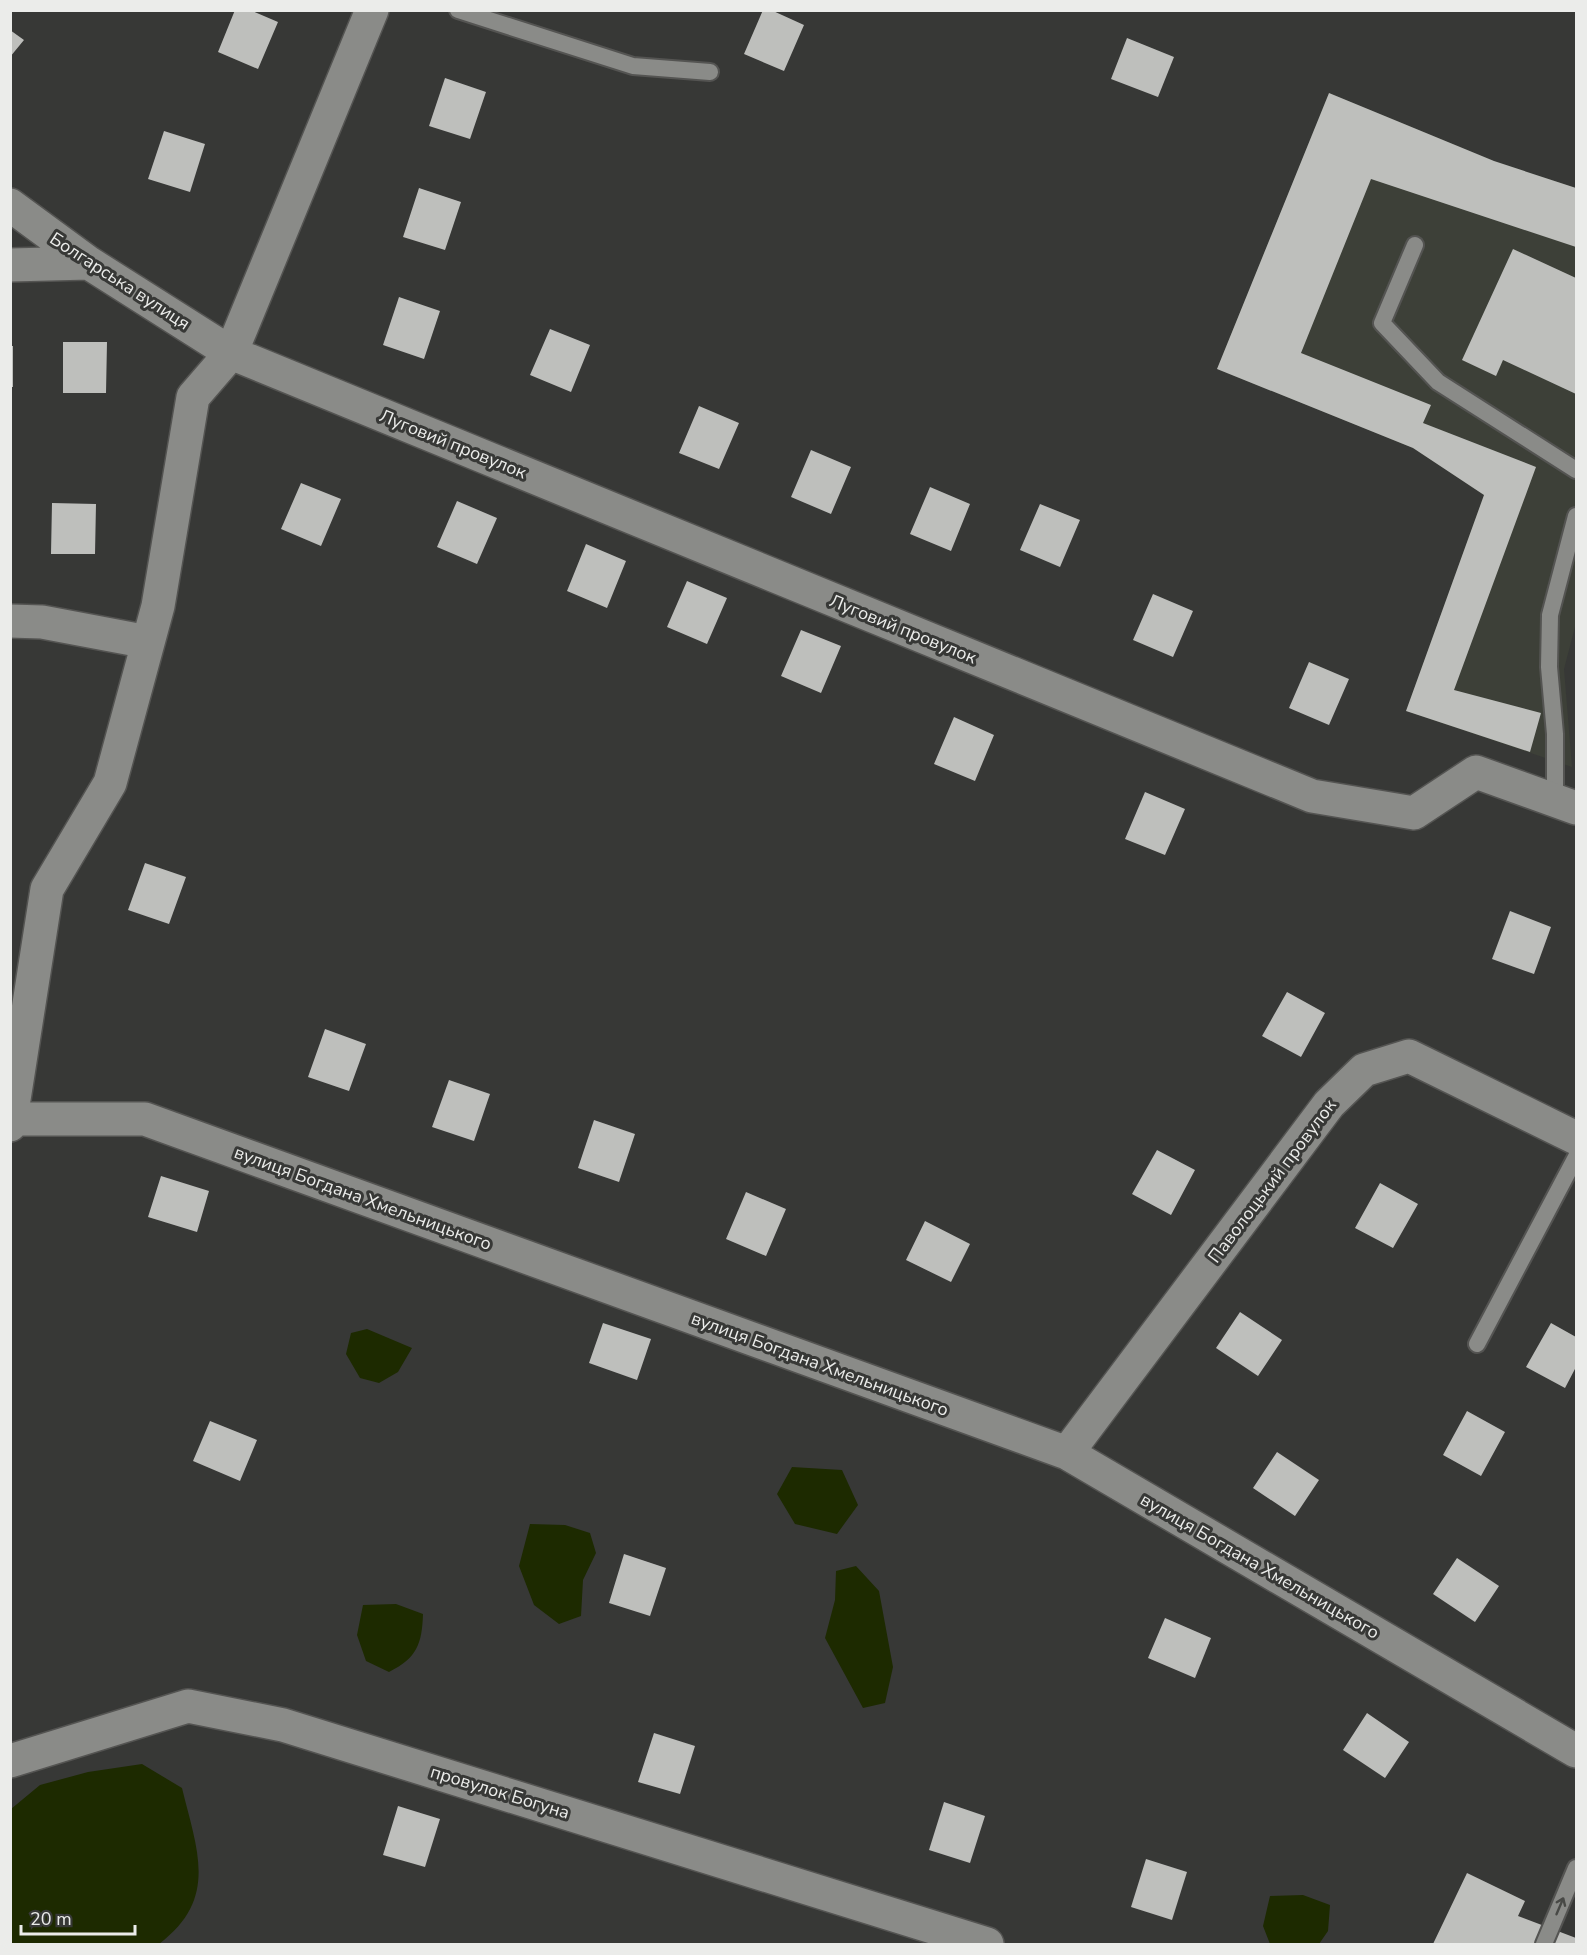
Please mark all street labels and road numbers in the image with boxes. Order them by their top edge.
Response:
street label: Болгарська вулиця [45,227,195,335]
street label: Луговий провулок [376,404,530,485]
street label: Луговий провулок [826,589,980,670]
street label: Паволоцький провулок [1202,1094,1342,1268]
street label: вулиця Богдана Хмельницького [231,1140,495,1256]
street label: вулиця Богдана Хмельницького [688,1306,952,1422]
street label: вулиця Богдана Хмельницького [1136,1488,1384,1644]
street label: провулок Богуна [427,1759,573,1825]

